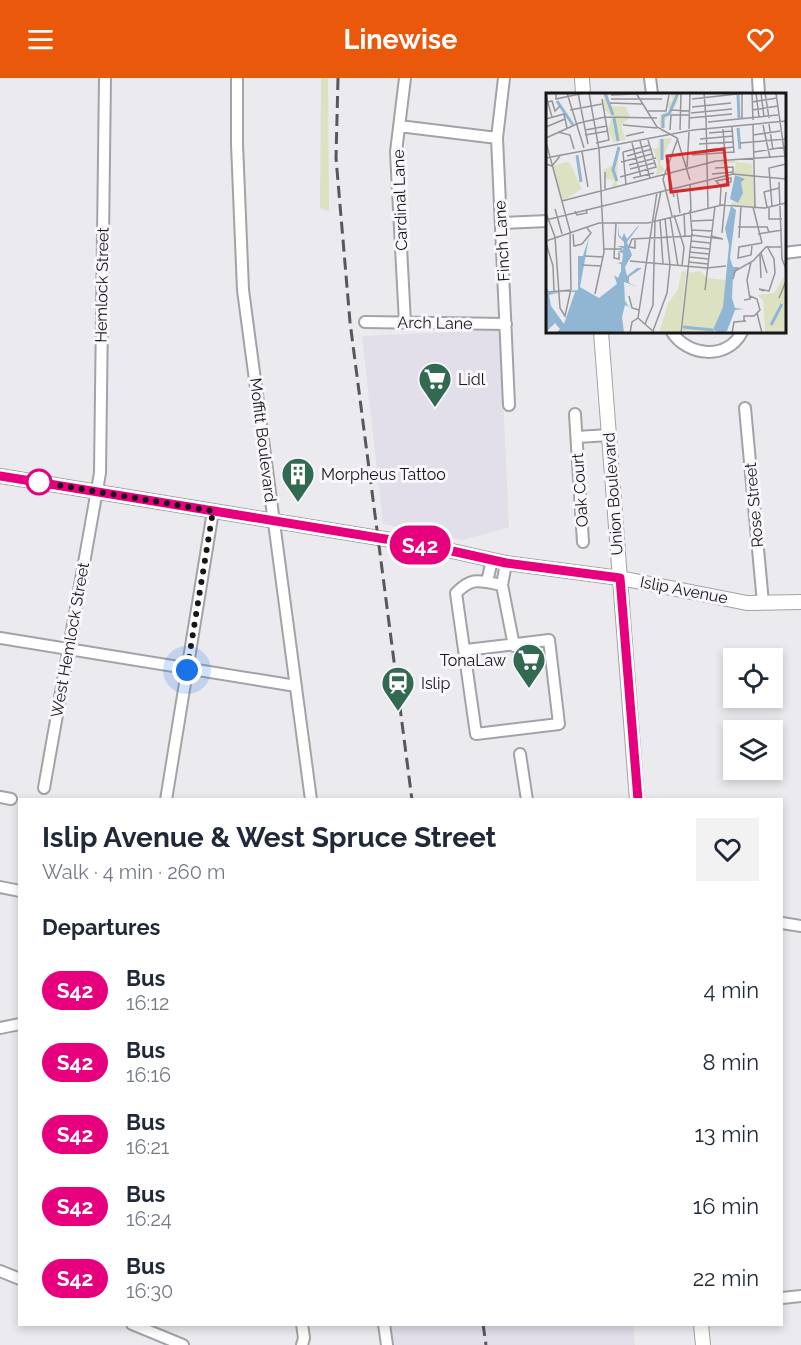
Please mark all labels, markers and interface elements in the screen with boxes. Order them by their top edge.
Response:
icon: menu [24,23,57,56]
icon: heart [744,23,777,56]
text: Linewise [344,24,457,55]
inset map [546,93,786,333]
street label: Cardinal Lane [389,149,411,251]
street label: Finch Lane [490,200,514,282]
street label: Hemlock Street [91,227,113,343]
street label: Arch Lane [397,313,473,333]
supermarket icon: Lidl [417,361,453,408]
place label: Lidl [458,370,486,389]
street label: Moffitt Boulevard [246,377,280,503]
street label: Union Boulevard [599,432,627,556]
street label: Oak Court [568,452,592,528]
building icon: Morpheus Tattoo [280,456,316,503]
street label: Rose Street [741,461,767,548]
place label: Morpheus Tattoo [321,465,446,484]
unlabelled marker [26,469,52,495]
line badge: S42 [386,526,454,564]
text: S42 [402,533,438,558]
street label: West Hemlock Street [47,560,93,719]
street label: Islip Avenue [638,572,730,608]
supermarket icon: TonaLaw [511,642,547,689]
map controls [723,648,783,780]
button: locate [723,648,783,708]
place label: TonaLaw [440,651,506,670]
your location [172,655,202,685]
station icon: Islip [380,665,416,712]
place label: Islip [421,674,450,693]
button: layers [723,720,783,780]
button: heart [696,818,759,881]
text: Islip Avenue & West Spruce Street [42,821,496,854]
text: Walk · 4 min · 260 m [42,860,225,884]
text: Departures [42,914,160,940]
text: Bus [126,965,165,991]
text: 4 min [704,977,759,1003]
text: S42 [57,978,93,1003]
text: 16:12 [126,991,169,1015]
text: Bus [126,1037,165,1063]
text: 8 min [703,1049,759,1075]
text: S42 [57,1050,93,1075]
text: 16:16 [126,1063,171,1087]
text: Bus [126,1109,165,1135]
text: 13 min [694,1121,759,1147]
text: S42 [57,1122,93,1147]
text: 16:21 [126,1135,169,1159]
text: Bus [126,1181,165,1207]
text: 16 min [693,1193,759,1219]
text: S42 [57,1194,93,1219]
text: 16:24 [126,1207,172,1231]
text: Bus [126,1253,165,1279]
text: 22 min [693,1265,759,1291]
text: S42 [57,1266,93,1291]
text: 16:30 [126,1279,173,1303]

